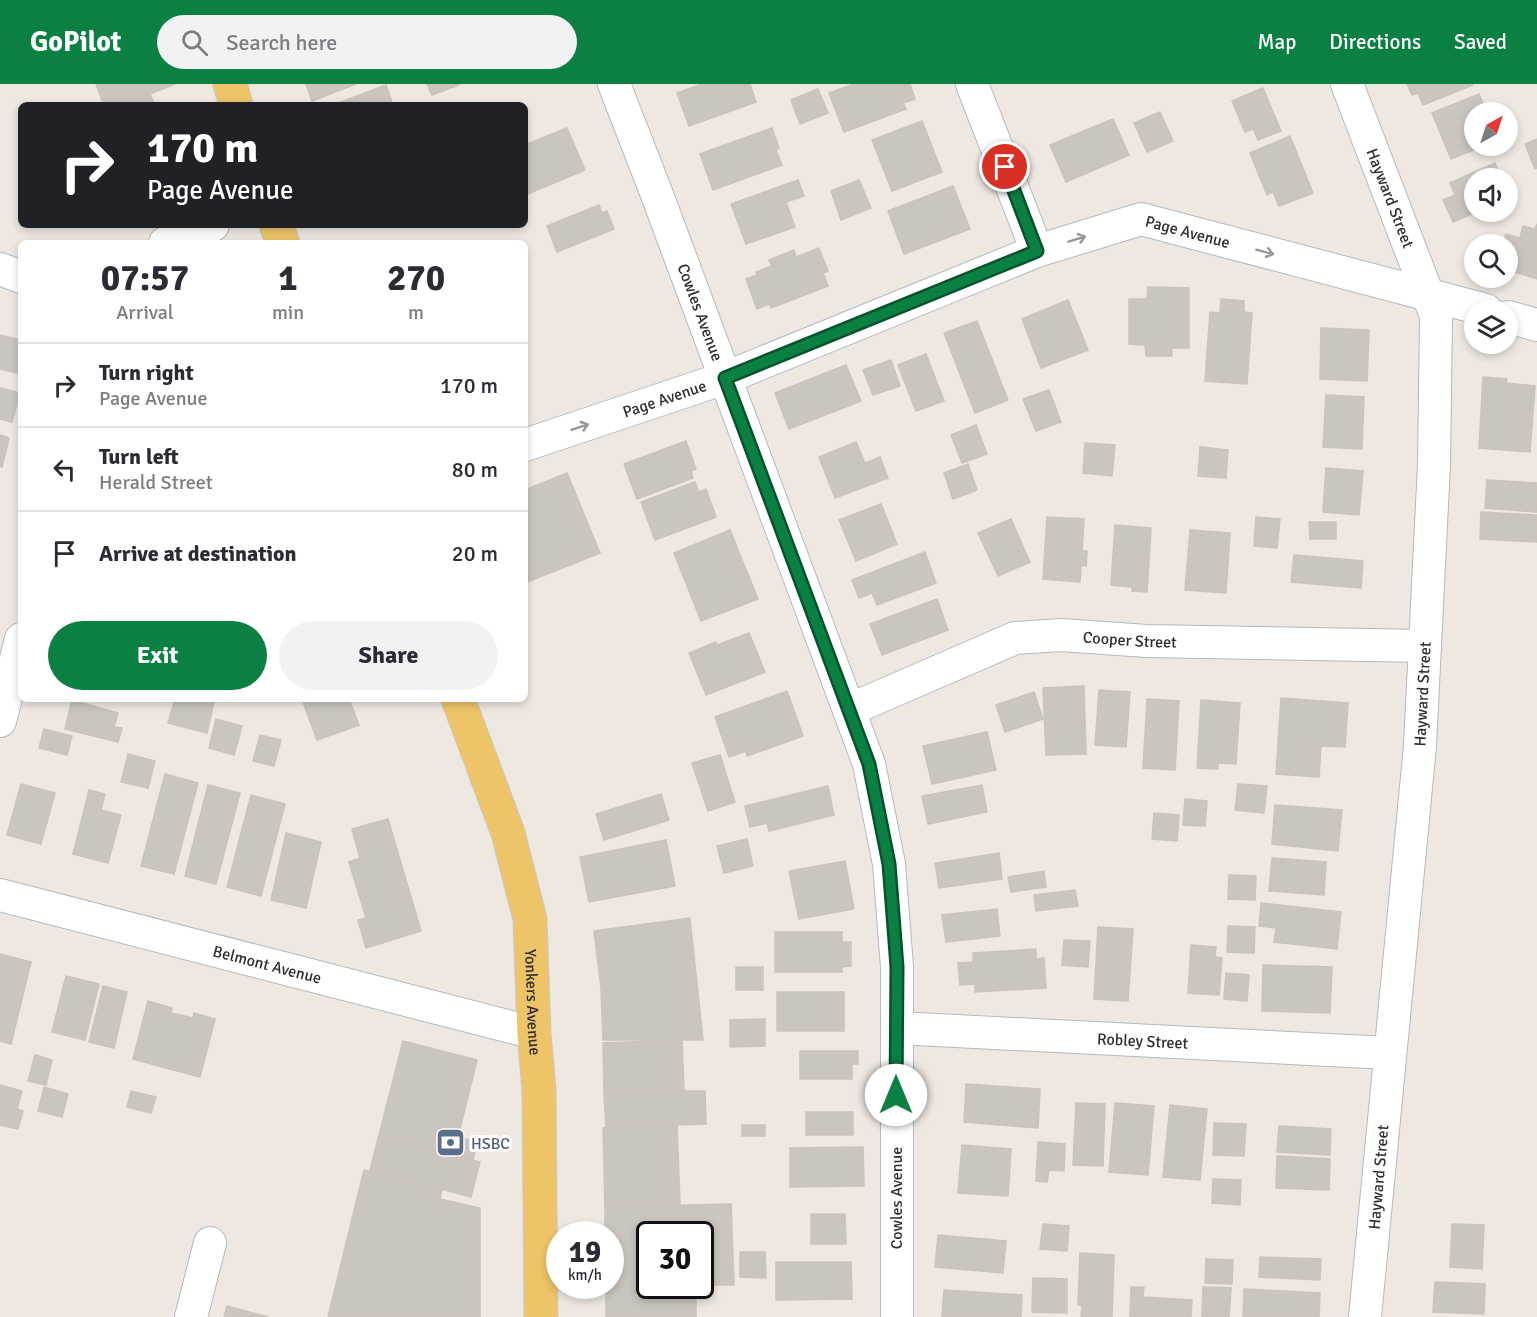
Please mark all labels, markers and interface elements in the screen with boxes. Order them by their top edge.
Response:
search box [157,15,577,69]
text: GoPilot [30,25,121,59]
icon: search [178,26,211,59]
text: Search here [226,29,337,56]
text: Map [1258,29,1296,55]
text: Directions [1329,29,1421,55]
text: Saved [1454,29,1507,55]
north arrow [1464,102,1518,156]
map controls [1464,102,1518,354]
text: 170 m [147,123,258,174]
icon: right [48,126,126,204]
pin [979,141,1030,192]
street label: Hayward Street [1362,146,1418,251]
icon: arrive [988,150,1021,183]
button: sound [1464,168,1518,222]
text: Page Avenue [147,174,293,207]
street label: Page Avenue [1143,212,1232,253]
one-way arrow [1067,233,1086,244]
button: search [1464,234,1518,288]
one-way arrow [1255,246,1274,258]
text: 07:57 [101,256,189,301]
text: 1 [278,256,298,301]
text: 270 [387,256,445,301]
street label: Cowles Avenue [673,261,727,364]
text: Arrival [116,300,174,325]
text: min [272,300,304,325]
text: m [408,300,424,325]
button: layers [1464,300,1518,354]
text: Turn right [99,359,194,386]
icon: right [48,369,81,402]
text: 170 m [440,372,498,399]
street label: Page Avenue [620,376,709,423]
text: Page Avenue [99,386,208,411]
one-way arrow [570,420,589,431]
text: Turn left [99,443,179,470]
icon: left [48,453,81,486]
text: 80 m [452,456,498,483]
text: Herald Street [99,470,213,495]
icon: arrive [48,537,81,570]
text: Arrive at destination [99,540,296,567]
text: 20 m [452,540,498,567]
button: Exit [48,621,267,690]
button: Share [279,621,498,690]
street label: Cooper Street [1082,628,1177,653]
street label: Hayward Street [1410,641,1436,747]
street label: Belmont Avenue [211,941,323,989]
street label: Yonkers Avenue [520,949,545,1056]
street label: Robley Street [1097,1029,1189,1054]
position arrow [864,1063,928,1127]
street label: Hayward Street [1364,1123,1394,1230]
bank icon: HSBC [434,1127,466,1159]
place label: HSBC [471,1134,510,1154]
street label: Cowles Avenue [887,1147,907,1249]
speed limit sign: 30 [636,1221,714,1299]
text: 19 [569,1234,601,1271]
text: km/h [568,1266,602,1284]

